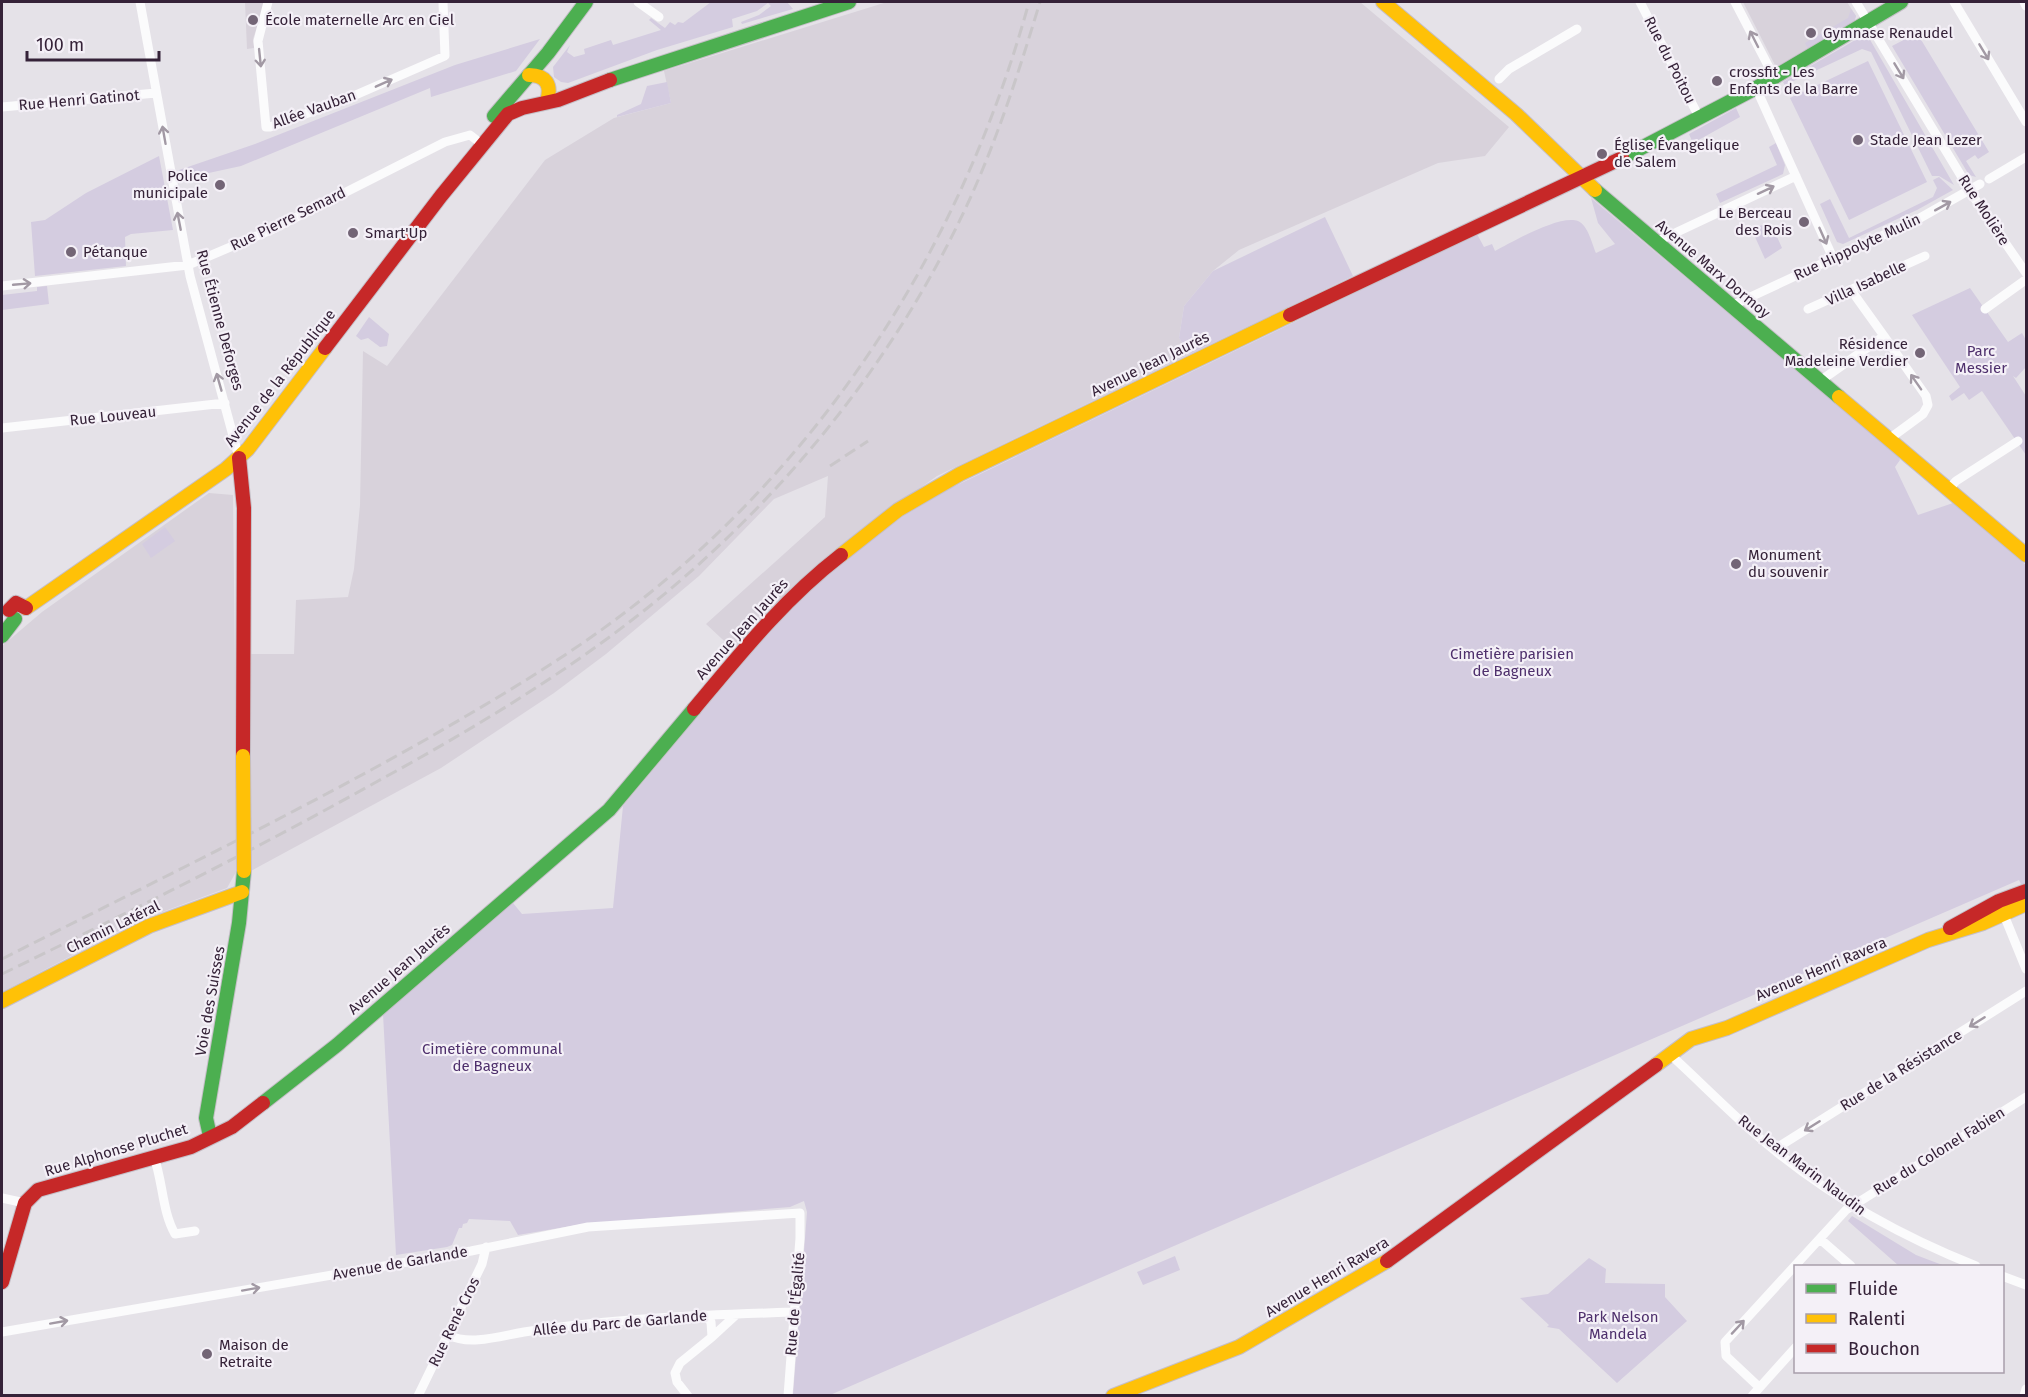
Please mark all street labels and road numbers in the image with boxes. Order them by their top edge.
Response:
street label: Rue du Poitou [1640,13,1700,107]
street label: Allée Vauban [270,85,358,133]
street label: Rue Henri Gatinot [18,86,141,114]
street label: Rue Molière [1954,171,2014,249]
street label: Rue Pierre Semard [227,183,349,255]
street label: Rue Hippolyte Mulin [1791,210,1923,284]
street label: Avenue Marx Dormoy [1652,216,1774,322]
street label: Rue Étienne Deforges [193,248,247,392]
street label: Villa Isabelle [1823,256,1909,310]
street label: Avenue de la République [221,306,339,450]
street label: Avenue Jean Jaurès [1088,328,1212,400]
street label: Rue Louveau [69,403,157,429]
street label: Avenue Jean Jaurès [692,575,792,683]
street label: Chemin Latéral [63,896,163,957]
street label: Avenue Jean Jaurès [344,920,454,1018]
street label: Avenue Henri Ravera [1753,933,1889,1005]
street label: Voie des Suisses [191,945,229,1057]
street label: Rue de la Résistance [1837,1025,1965,1115]
street label: Rue du Colonel Fabien [1870,1103,2008,1199]
street label: Rue Jean Marin Naudin [1735,1111,1869,1219]
street label: Rue Alphonse Pluchet [42,1120,190,1180]
street label: Avenue Henri Ravera [1262,1233,1392,1321]
street label: Avenue de Garlande [331,1242,469,1284]
street label: Rue de l'Égalité [782,1252,808,1356]
street label: Rue René Cros [425,1274,483,1370]
street label: Allée du Parc de Garlande [532,1306,708,1340]

